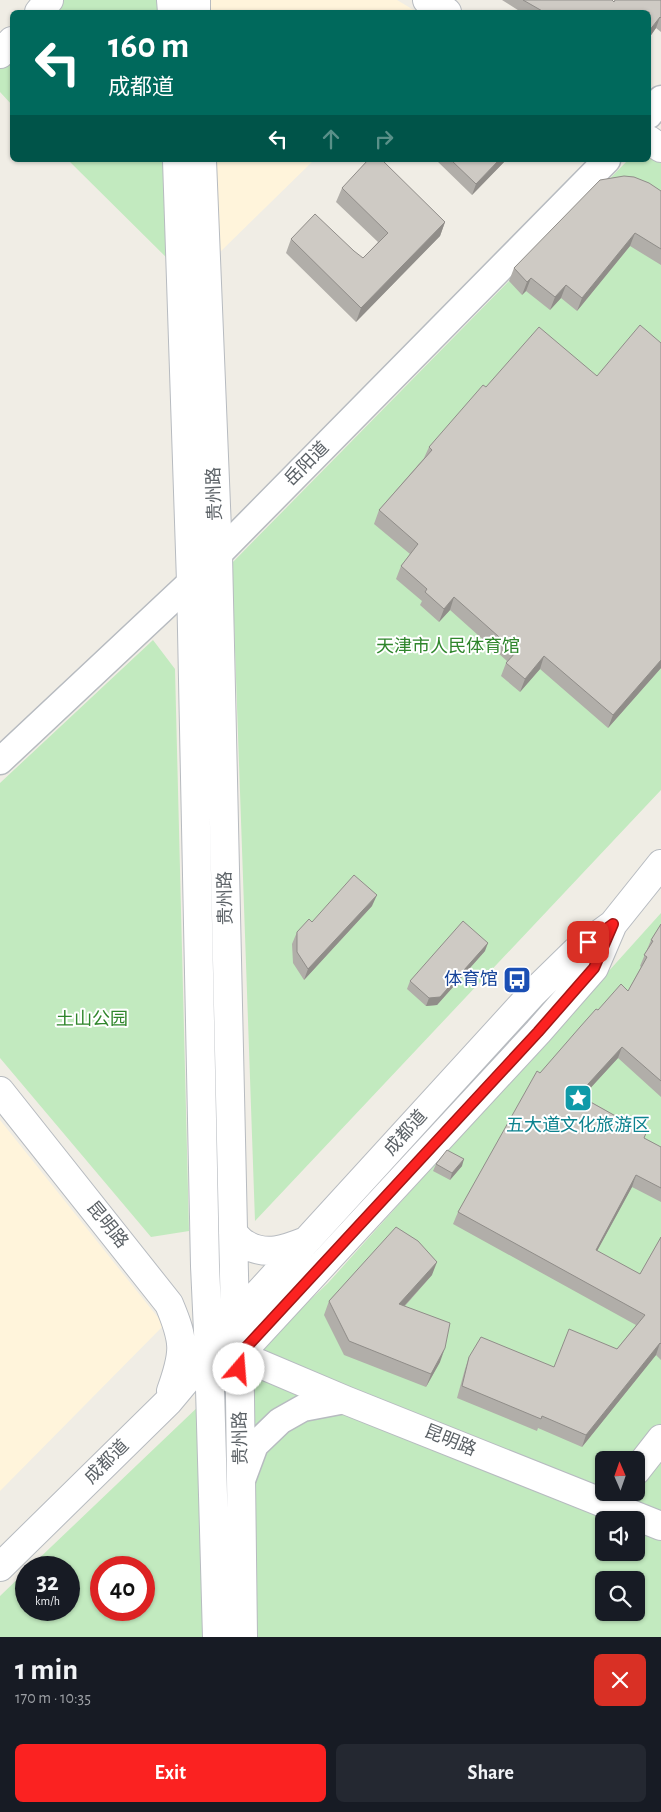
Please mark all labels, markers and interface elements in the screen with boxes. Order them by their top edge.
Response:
text: 160 m [108,29,189,64]
icon: left [25,30,90,95]
text: 成都道 [108,76,174,98]
icon: left [264,125,292,153]
icon: ahead [317,125,345,153]
icon: right [370,125,398,153]
street label: 岳阳道 [280,437,332,489]
street label: 贵州路 [203,467,225,521]
park label: 天津市人民体育馆 [376,636,520,656]
street label: 贵州路 [215,871,235,925]
pin [567,921,609,963]
icon: arrive [574,928,602,956]
bus stop icon: 体育馆 [502,965,532,995]
place label: 体育馆 [444,969,498,989]
park label: 土山公园 [56,1009,128,1029]
place icon: 五大道文化旅游区 [563,1083,593,1113]
street label: 成都道 [380,1106,431,1159]
place label: 五大道文化旅游区 [506,1115,650,1135]
street label: 昆明路 [83,1197,133,1252]
position arrow [212,1342,264,1394]
street label: 贵州路 [230,1411,250,1465]
street label: 昆明路 [422,1421,479,1459]
street label: 成都道 [80,1435,132,1487]
north arrow [595,1451,645,1501]
map controls [595,1451,645,1621]
button: sound [595,1511,645,1561]
speed limit sign: 40 [90,1556,155,1621]
text: 32 [36,1570,59,1595]
button: search [595,1571,645,1621]
text: km/h [35,1595,60,1607]
button: close [594,1654,646,1706]
text: 1 min [15,1655,78,1685]
text: 170 m · 10:35 [15,1690,91,1706]
button: Exit [15,1744,326,1802]
button: Share [336,1744,646,1802]

